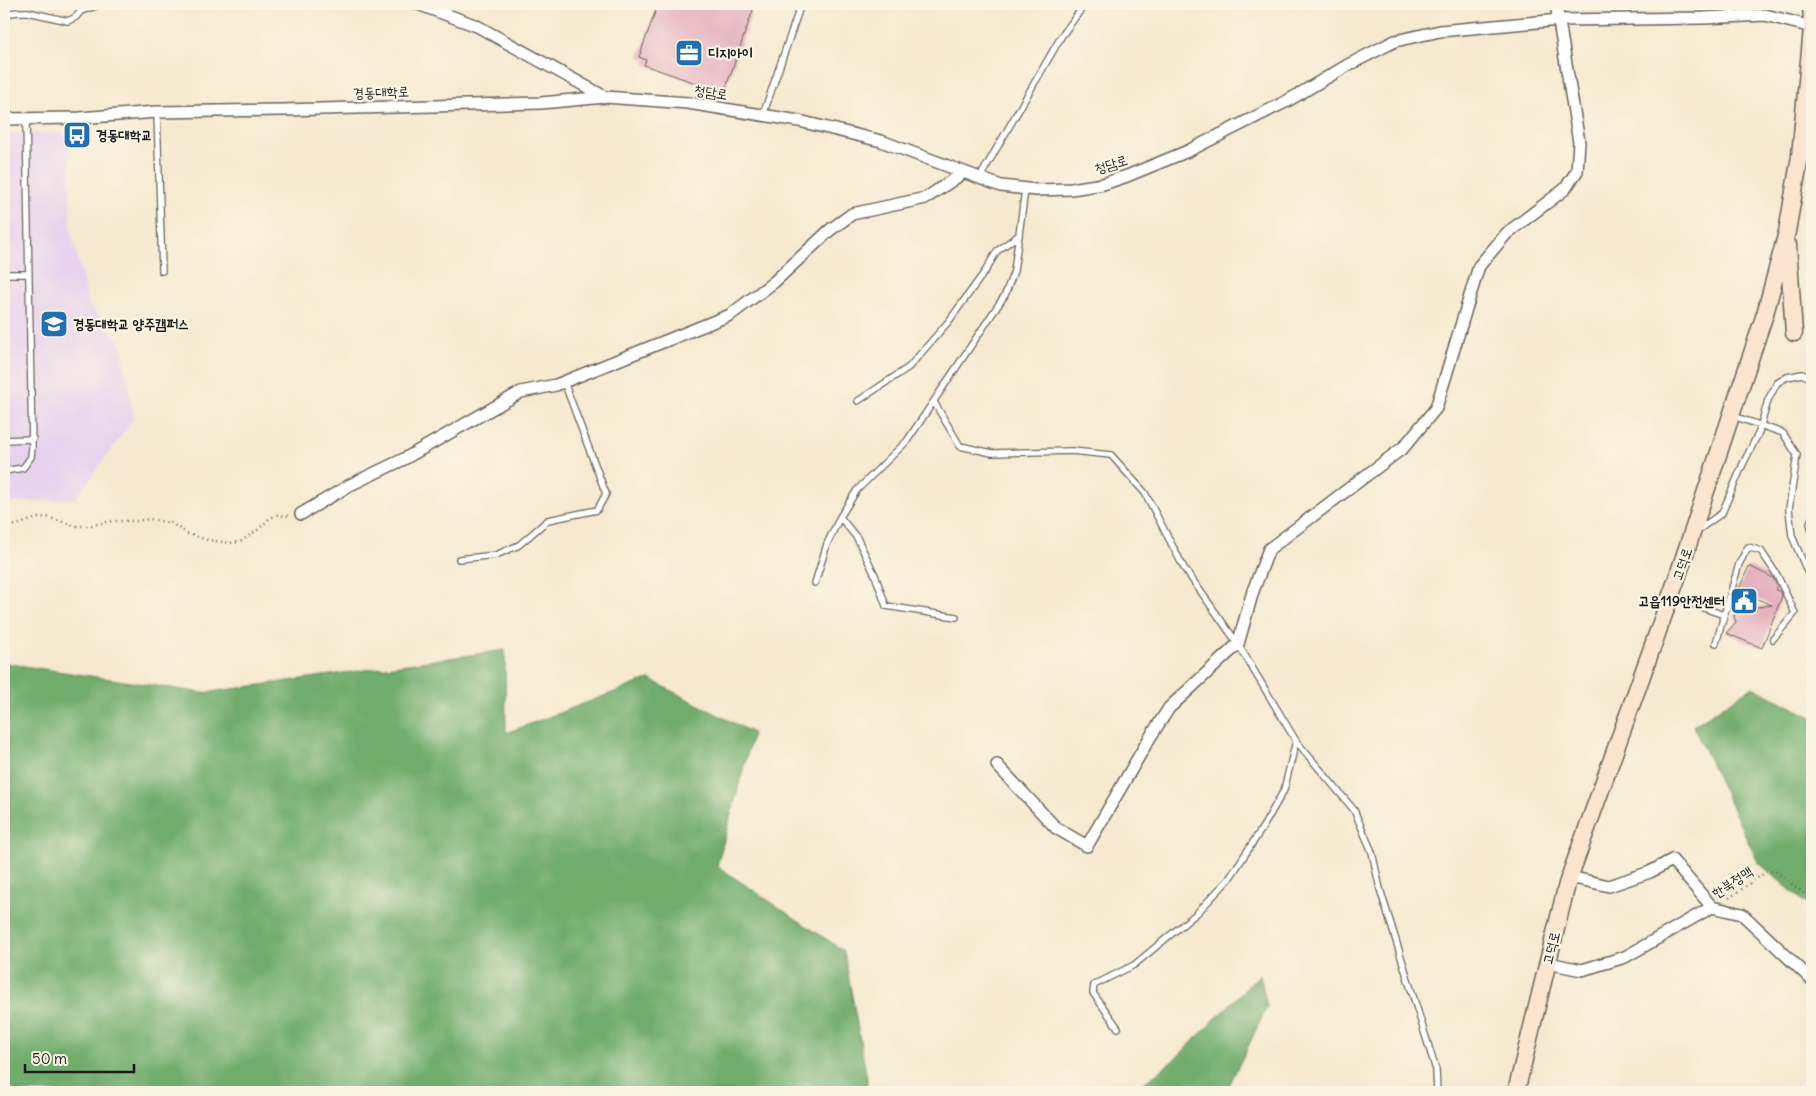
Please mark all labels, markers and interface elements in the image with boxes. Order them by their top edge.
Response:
office icon: 디지아이 [674,38,704,68]
place label: 디지아이 [708,44,753,62]
street label: 청담로 [693,80,729,104]
street label: 경동대학로 [353,82,409,102]
bus stop icon: 경동대학교 [62,120,92,150]
place label: 경동대학교 [96,126,152,144]
street label: 청담로 [1092,150,1130,178]
school or university icon: 경동대학교 양주캠퍼스 [39,309,69,339]
place label: 경동대학교 양주캠퍼스 [73,315,189,333]
street label: 고덕로 [1668,545,1696,583]
public building icon: 고읍119안전센터 [1729,586,1759,616]
place label: 고읍119안전센터 [1638,592,1725,610]
street label: 한북정맥 [1708,862,1756,902]
street label: 고덕로 [1538,929,1564,967]
scale bar [25,1041,134,1073]
text: 50 m [32,1049,67,1068]

